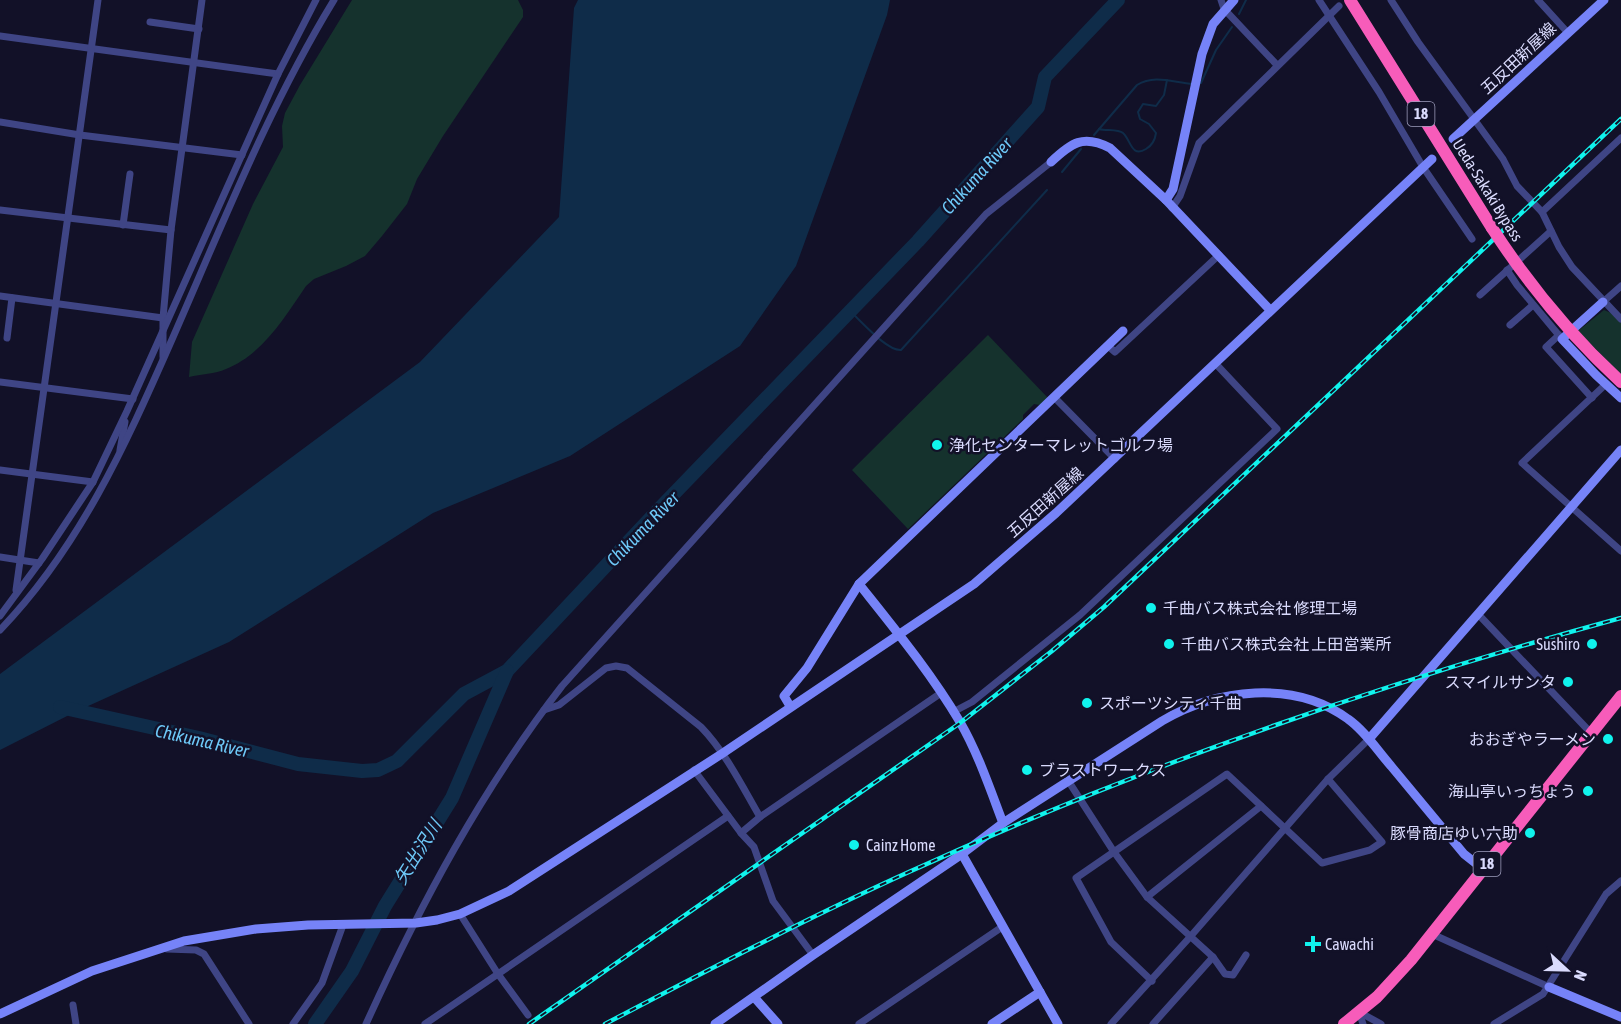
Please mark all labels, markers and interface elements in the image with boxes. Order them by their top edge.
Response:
street label: 五反田新屋線 [1477,19,1559,97]
road number: 18 [1408,102,1434,126]
water label: Chikuma River [937,133,1017,218]
street label: Ueda-Sakaki Bypass [1448,136,1527,245]
place label: 浄化センターマレットゴルフ場 [949,436,1173,454]
marker: 浄化センターマレットゴルフ場 [930,438,944,452]
street label: 五反田新屋線 [1003,463,1087,541]
water label: Chikuma River [602,487,684,570]
place label: 千曲バス株式会社 修理工場 [1163,599,1357,617]
marker: 千曲バス株式会社 修理工場 [1144,601,1158,615]
place label: 千曲バス株式会社 上田営業所 [1181,635,1391,653]
place label: Sushiro [1536,635,1580,653]
marker: 千曲バス株式会社 上田営業所 [1162,637,1176,651]
marker: Sushiro [1585,637,1599,651]
place label: スマイルサンタ [1444,673,1556,691]
marker: スマイルサンタ [1561,675,1575,689]
place label: スポーツシティ千曲 [1099,694,1242,712]
marker: スポーツシティ千曲 [1080,696,1094,710]
water label: Chikuma River [153,720,252,762]
place label: おおぎやラーメン [1469,730,1596,748]
marker: おおぎやラーメン [1601,732,1615,746]
place label: ブラストワークス [1039,761,1166,779]
marker: ブラストワークス [1020,763,1034,777]
place label: 海山亭いっちょう [1448,782,1576,800]
marker: 海山亭いっちょう [1581,784,1595,798]
water label: 矢出沢川 [390,814,447,888]
place label: 豚骨商店ゆい六助 [1390,824,1518,842]
marker: 豚骨商店ゆい六助 [1523,826,1537,840]
place label: Cainz Home [866,836,936,854]
marker: Cainz Home [847,838,861,852]
road number: 18 [1474,852,1500,876]
place label: Cawachi [1325,935,1374,953]
marker: Cawachi [1306,937,1320,951]
north arrow [1537,940,1597,1000]
text: N [1571,968,1591,983]

